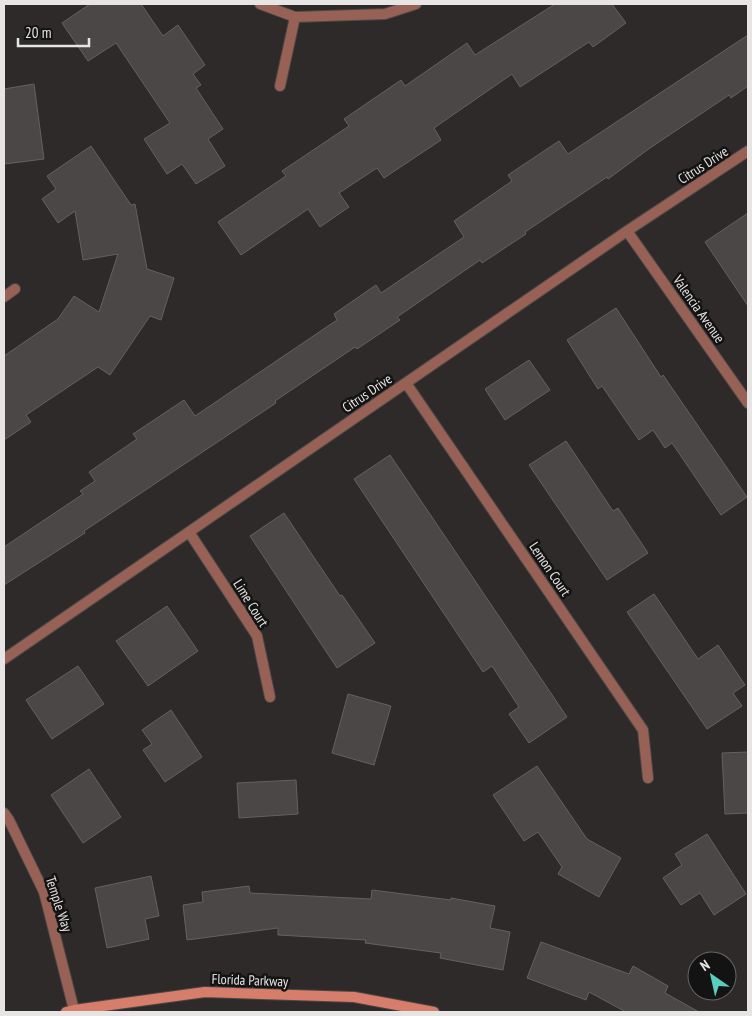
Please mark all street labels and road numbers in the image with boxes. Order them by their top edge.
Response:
street label: Citrus Drive [674,142,732,188]
street label: Valencia Avenue [669,271,729,346]
street label: Citrus Drive [339,370,396,416]
street label: Lemon Court [525,539,575,600]
street label: Lime Court [229,576,273,630]
street label: Temple Way [42,874,77,935]
street label: Florida Parkway [211,970,289,990]

